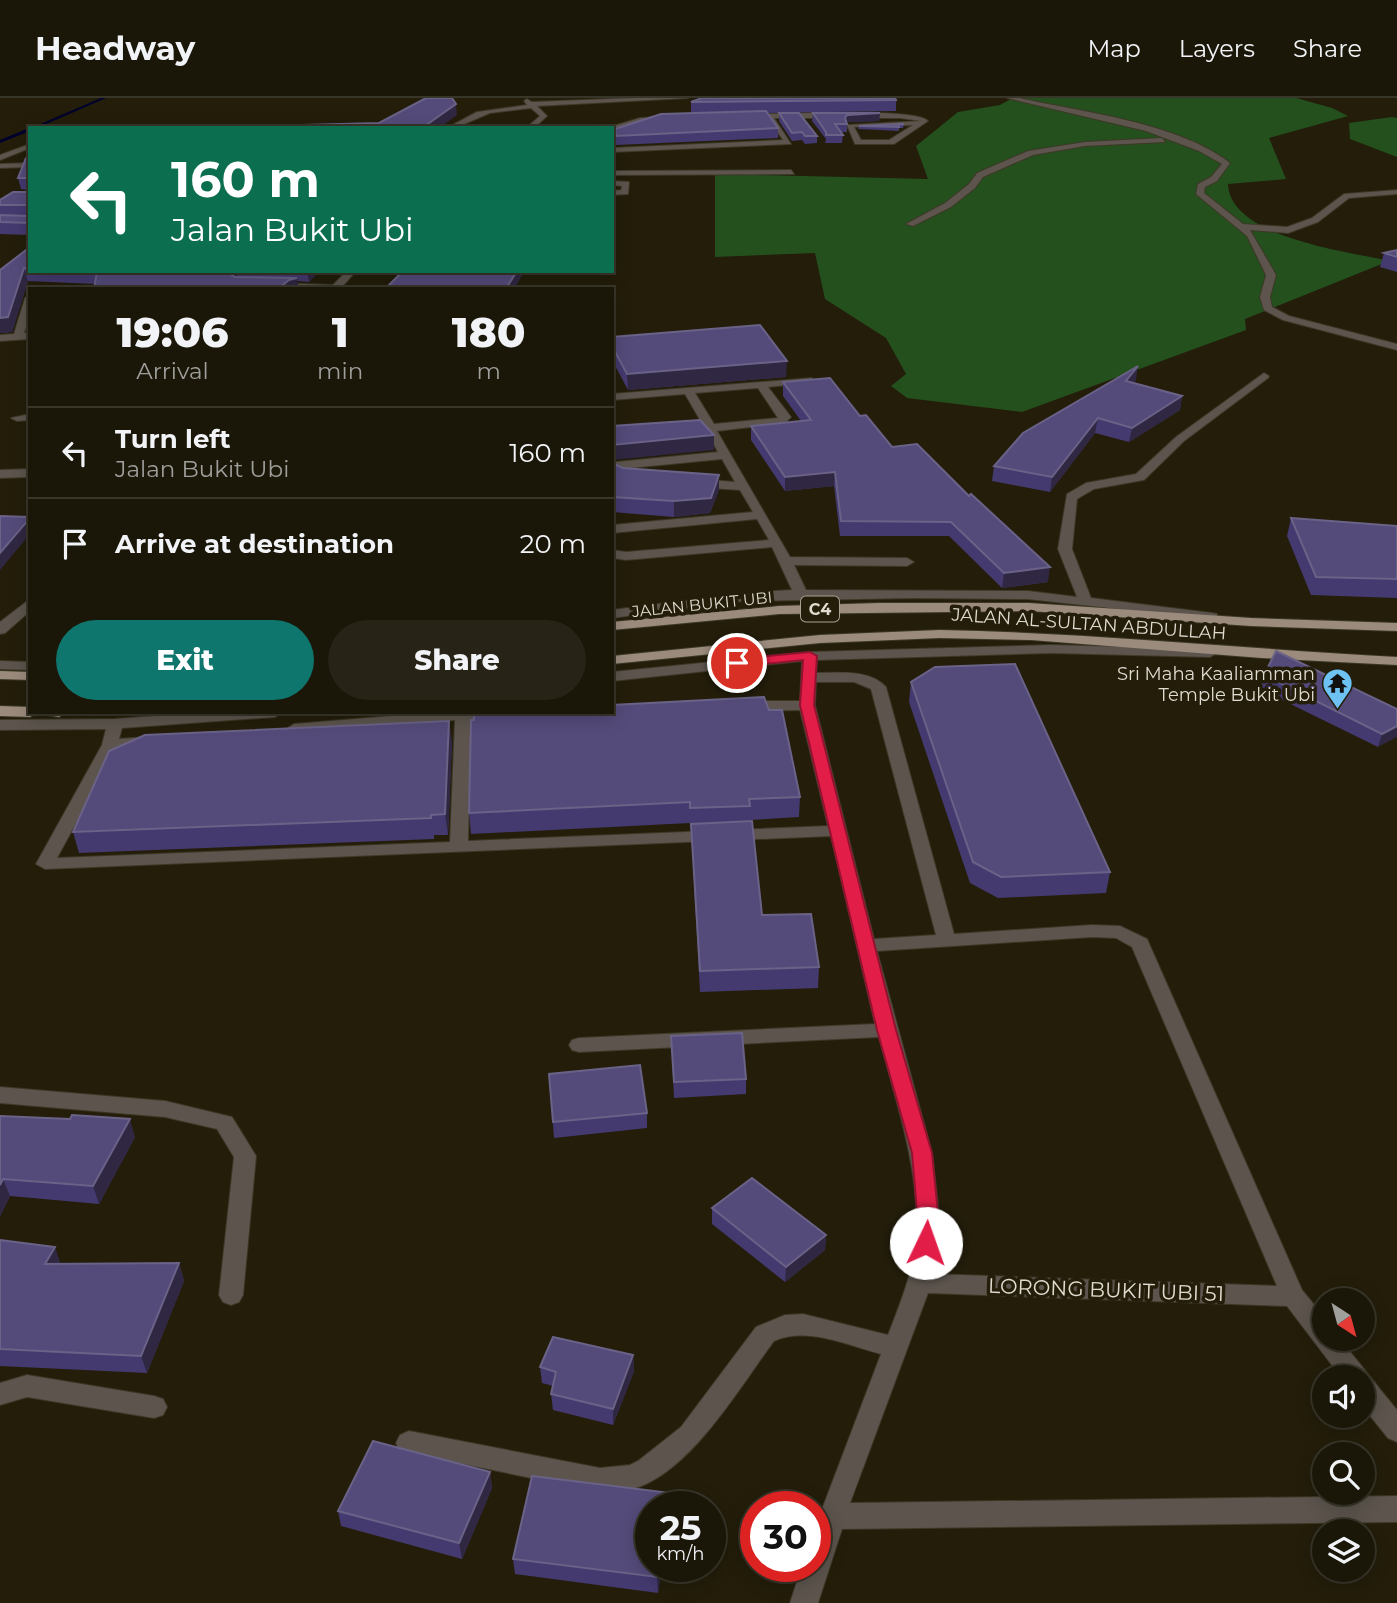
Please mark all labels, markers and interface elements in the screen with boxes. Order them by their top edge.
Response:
text: Headway [35,28,195,68]
text: Map [1087,34,1141,63]
text: Layers [1179,34,1255,63]
text: Share [1293,34,1362,63]
text: 160 m [171,150,320,209]
icon: left [56,154,147,245]
text: Jalan Bukit Ubi [171,210,414,249]
text: 19:06 [116,306,229,358]
text: 1 [332,306,349,358]
text: 180 [452,306,526,358]
text: Arrival [136,357,209,385]
text: min [317,357,363,385]
text: m [476,357,501,385]
text: Turn left [115,423,231,455]
icon: left [56,434,94,472]
text: 160 m [509,437,586,469]
text: Jalan Bukit Ubi [115,455,289,483]
icon: arrive [56,525,94,563]
text: Arrive at destination [115,528,394,560]
text: 20 m [520,528,586,560]
street label: JALAN BUKIT UBI [630,588,773,621]
road number: C4 [801,596,839,622]
street label: JALAN AL-SULTAN ABDULLAH [950,603,1227,645]
button: Exit [56,620,314,700]
button: Share [328,620,586,700]
pin [707,633,767,693]
icon: arrive [718,644,756,682]
place label: Sri Maha Kaaliamman Temple Bukit Ubi [1117,663,1315,706]
temple icon: Sri Maha Kaaliamman Temple Bukit Ubi [1321,667,1355,711]
position arrow [889,1206,963,1280]
street label: LORONG BUKIT UBI 51 [987,1273,1225,1306]
north arrow [1312,1288,1376,1351]
map controls [1312,1288,1375,1582]
button: sound [1312,1365,1375,1428]
button: search [1312,1442,1375,1505]
speed limit sign: 30 [740,1491,831,1582]
text: 25 [660,1506,701,1549]
button: layers [1312,1519,1375,1582]
text: km/h [656,1543,705,1565]

